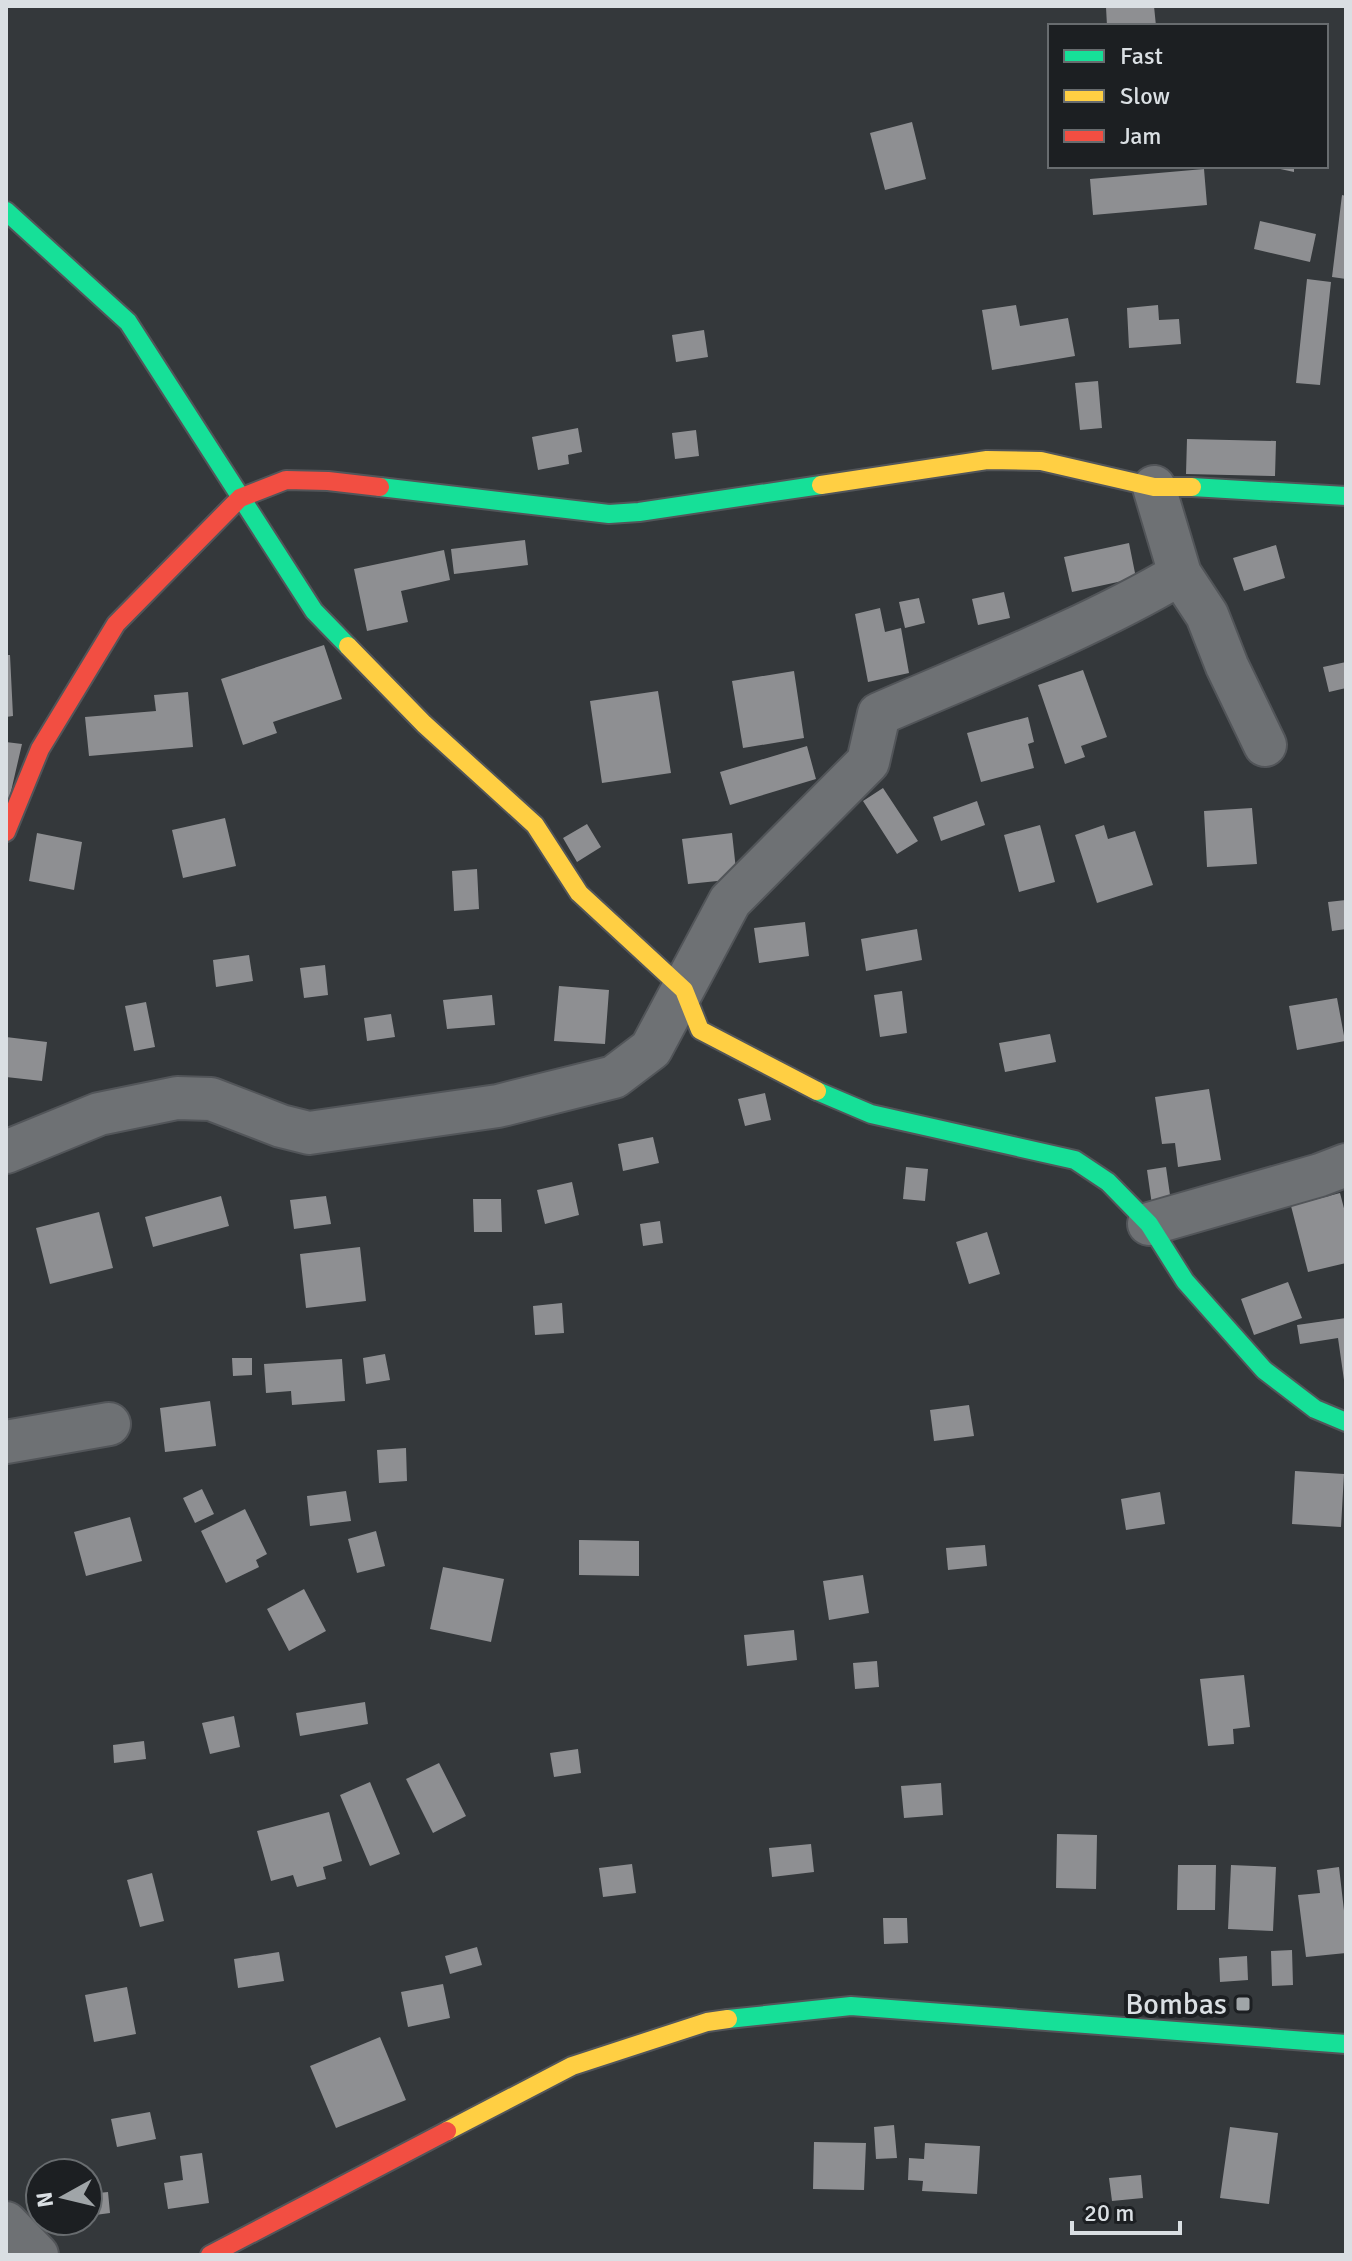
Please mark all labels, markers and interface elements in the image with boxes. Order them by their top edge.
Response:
legend [1048,24,1328,168]
text: Fast [1120,41,1163,71]
text: Slow [1120,81,1170,111]
text: Jam [1120,121,1161,151]
place label: Bombas [1125,1986,1227,2023]
marker: Bombas [1234,1995,1252,2013]
north arrow [24,2157,104,2237]
scale bar [1072,2185,1180,2235]
text: N [30,2190,59,2209]
text: 20 m [1084,2198,1134,2228]

